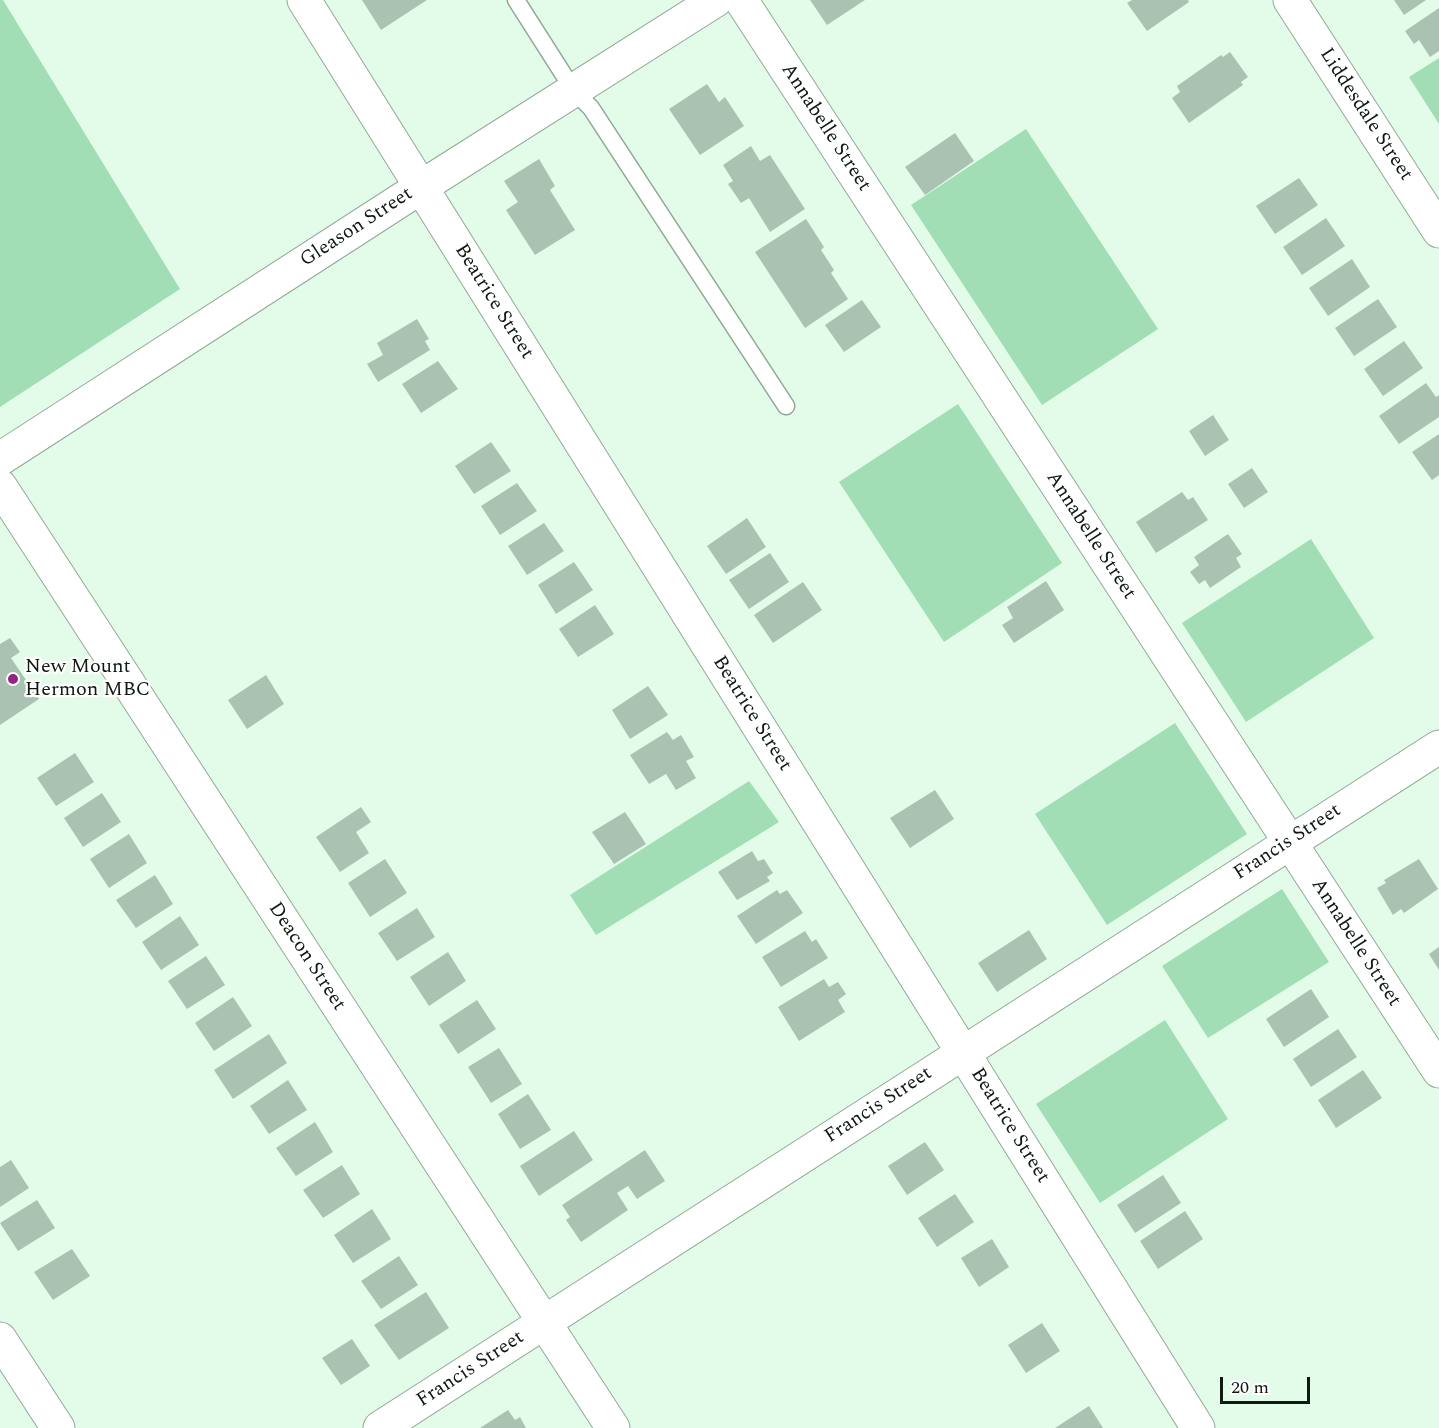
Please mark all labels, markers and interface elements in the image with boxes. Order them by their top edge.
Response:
street label: Liddesdale Street [1313,44,1417,186]
street label: Annabelle Street [775,60,875,196]
street label: Gleason Street [296,183,418,273]
street label: Beatrice Street [448,240,538,364]
street label: Annabelle Street [1040,468,1140,604]
street label: Beatrice Street [706,652,796,776]
place label: New Mount Hermon MBC [25,656,150,703]
marker: New Mount Hermon MBC [6,672,20,686]
street label: Francis Street [1230,799,1346,887]
street label: Annabelle Street [1305,875,1405,1011]
street label: Deacon Street [262,898,350,1016]
street label: Francis Street [821,1062,937,1150]
street label: Beatrice Street [964,1064,1054,1188]
street label: Francis Street [413,1326,529,1414]
scale bar [1223,1365,1313,1403]
text: 20 m [1231,1374,1269,1401]

